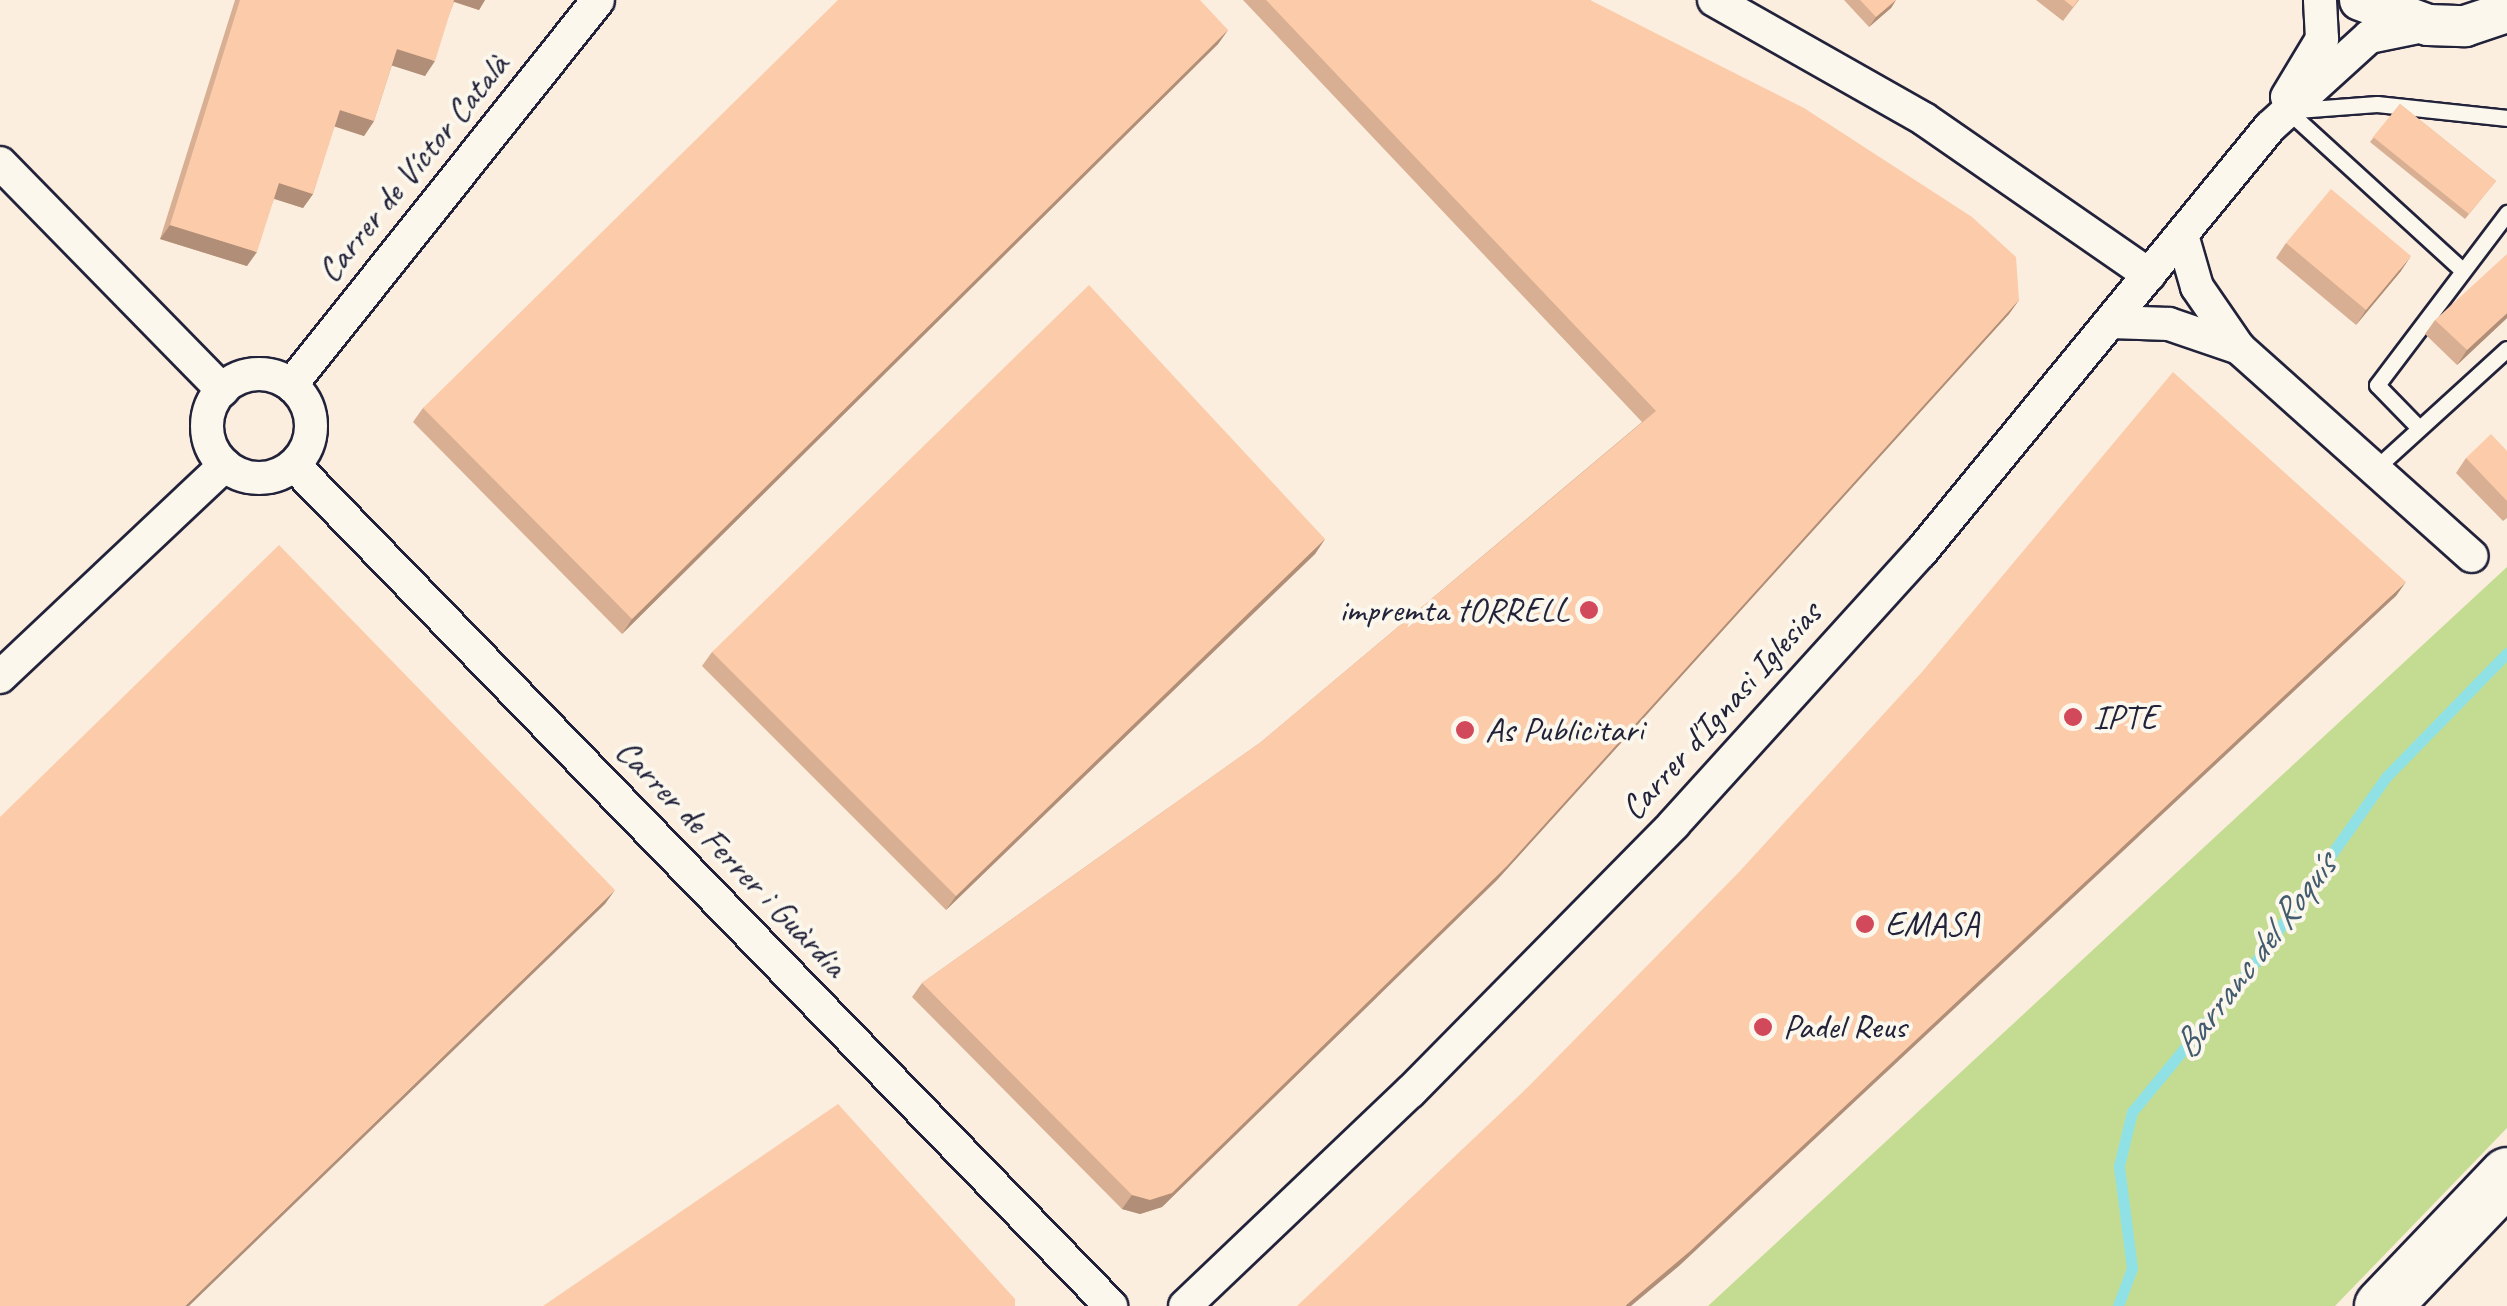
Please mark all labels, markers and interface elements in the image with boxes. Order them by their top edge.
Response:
street label: Carrer de Víctor Català [308,45,518,291]
place label: impremta tORRELL [1339,589,1569,631]
street label: Carrer d'Ignasi Iglesias [1612,593,1830,829]
marker: impremta tORRELL [1578,599,1600,621]
place label: IPTE [2093,696,2157,738]
marker: IPTE [2062,706,2084,728]
place label: As Publicitari [1485,709,1644,751]
marker: As Publicitari [1454,719,1476,741]
street label: Carrer de Ferrer i Guàrdia [607,730,855,986]
water label: Barranc del Roquís [2163,845,2345,1067]
place label: EMASA [1885,903,1979,945]
marker: EMASA [1854,913,1876,935]
place label: Padel Reus [1783,1006,1907,1048]
marker: Padel Reus [1752,1016,1774,1038]

